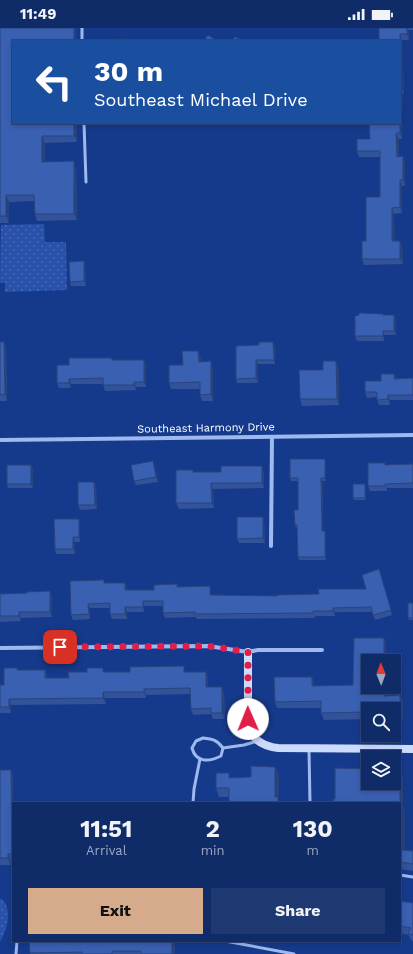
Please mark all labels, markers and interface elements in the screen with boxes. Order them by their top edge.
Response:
text: 11:49 [20,5,56,23]
text: 30 m [94,55,163,88]
icon: left [28,56,80,108]
text: Southeast Michael Drive [94,89,308,110]
street label: Southeast Harmony Drive [137,420,275,436]
pin [43,630,77,664]
icon: arrive [49,636,71,658]
north arrow [361,654,401,694]
map controls [361,654,401,790]
position arrow [227,698,269,740]
button: search [361,702,401,742]
button: layers [361,750,401,790]
text: 11:51 [80,815,132,843]
text: 2 [205,815,220,843]
text: 130 [293,815,333,843]
text: Arrival [86,843,127,858]
text: min [201,843,225,858]
text: m [307,843,319,858]
button: Exit [28,888,203,934]
button: Share [211,888,385,934]

